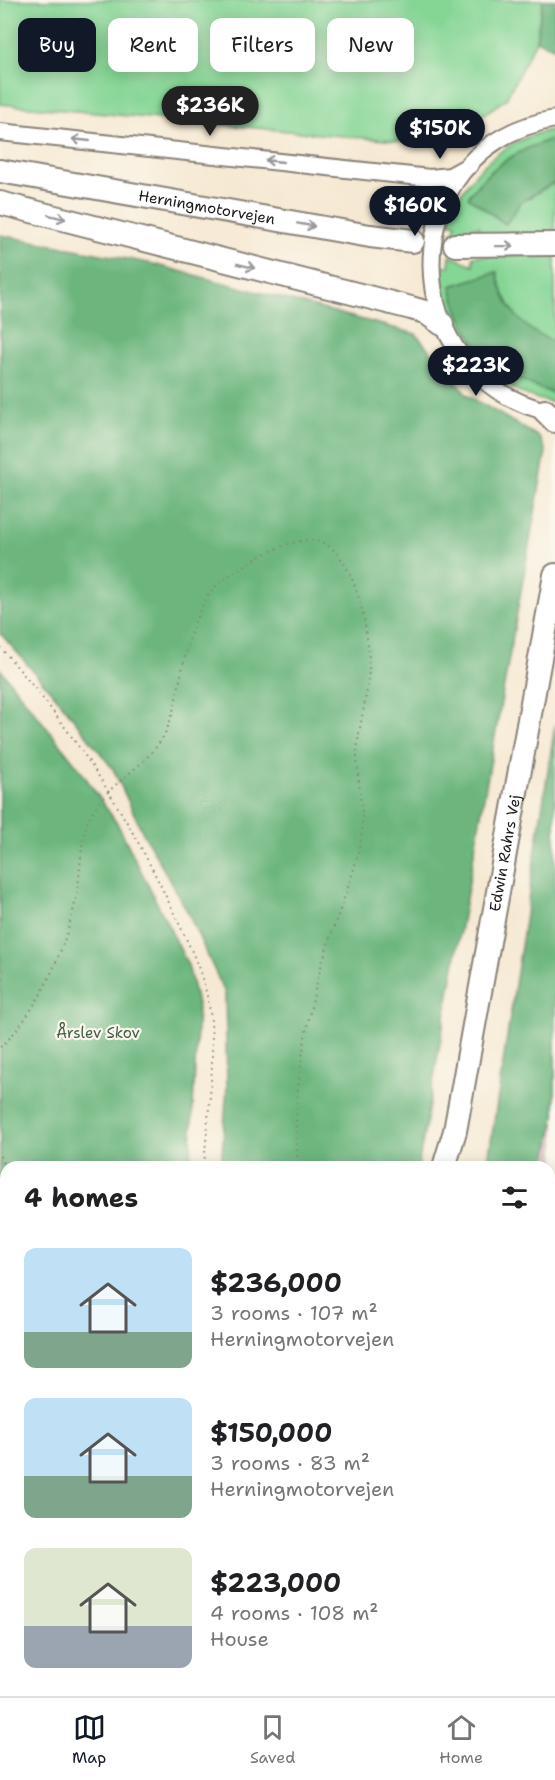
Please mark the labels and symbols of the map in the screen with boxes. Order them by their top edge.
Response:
pin: $236K [168,86,252,137]
pin: $150K [398,109,482,160]
one-way arrow [71,134,91,145]
one-way arrow [265,155,285,166]
street label: Herningmotorvejen [137,186,277,229]
pin: $160K [373,186,457,237]
one-way arrow [47,212,66,224]
one-way arrow [295,220,315,231]
one-way arrow [495,240,515,252]
one-way arrow [236,260,255,272]
pin: $223K [434,346,518,397]
street label: Edwin Rahrs Vej [485,793,525,913]
park label: Årslev Skov [56,1021,140,1043]

